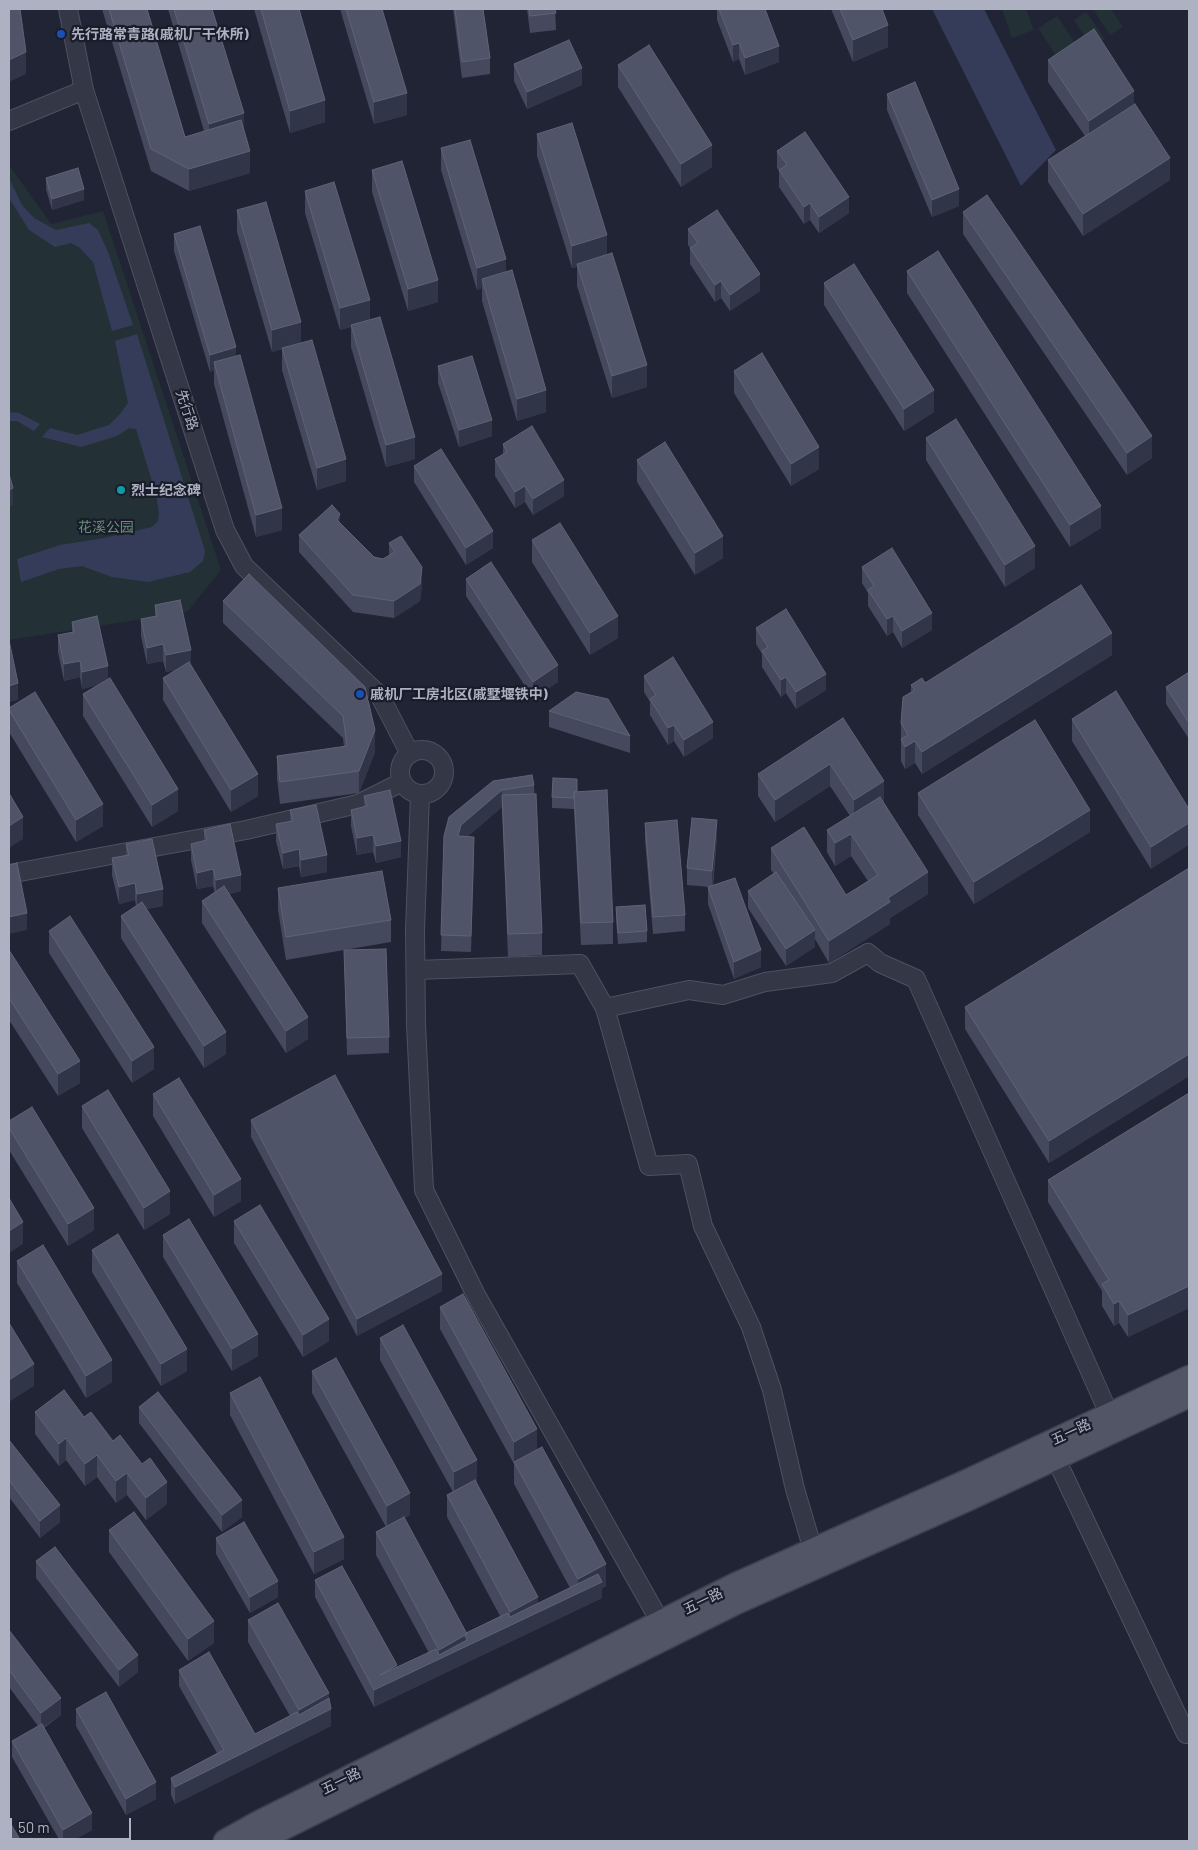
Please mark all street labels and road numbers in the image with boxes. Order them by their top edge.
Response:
street label: 先行路 [173,387,201,433]
street label: 五一路 [1048,1416,1094,1448]
street label: 五一路 [680,1584,726,1618]
street label: 五一路 [318,1764,364,1798]

